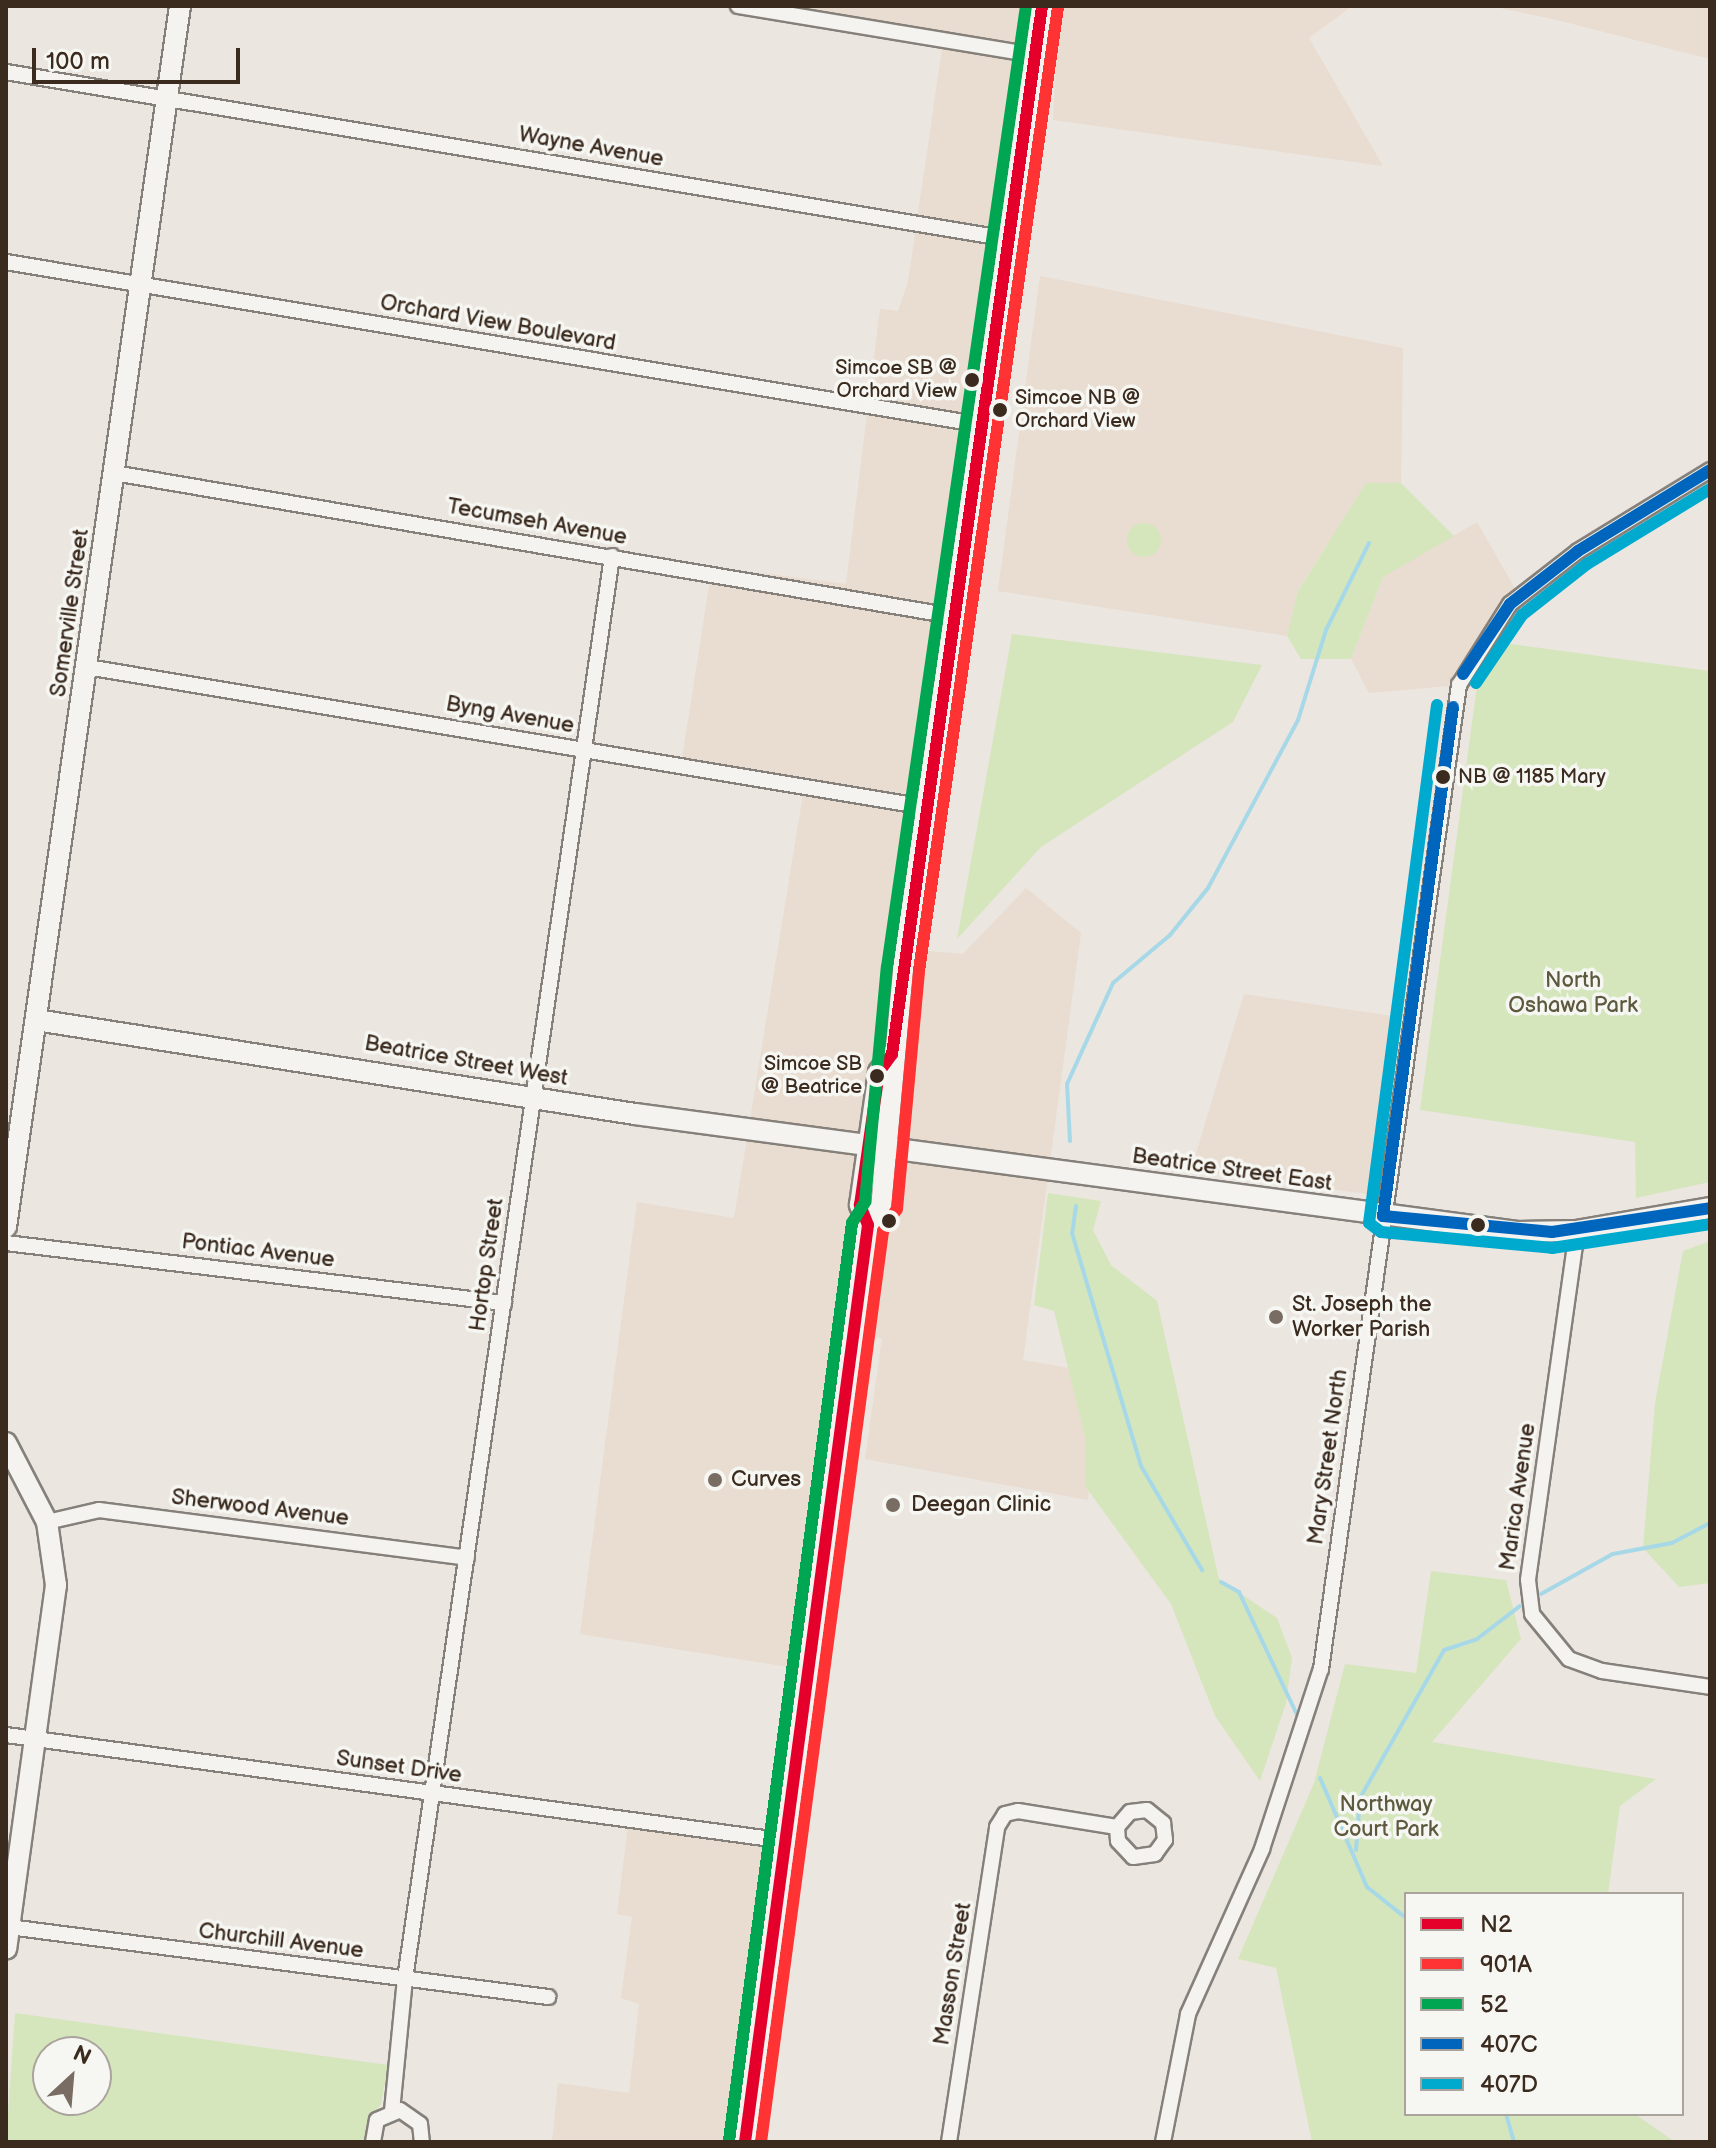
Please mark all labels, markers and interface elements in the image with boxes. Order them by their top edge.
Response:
scale bar [36,32,244,82]
text: 100 m [46,47,110,76]
street label: Wayne Avenue [517,121,665,173]
street label: Orchard View Boulevard [378,289,618,357]
place label: Simcoe SB @ Orchard View [835,356,957,403]
marker: Simcoe SB @ Orchard View [964,372,980,388]
place label: Simcoe NB @ Orchard View [1015,386,1140,433]
marker: Simcoe NB @ Orchard View [992,402,1008,418]
street label: Tecumseh Avenue [445,493,629,551]
street label: Somerville Street [45,527,95,699]
street label: Byng Avenue [444,691,576,739]
place label: NB @ 1185 Mary [1458,765,1606,789]
marker: NB @ 1185 Mary [1435,769,1451,785]
park label: North Oshawa Park [1508,967,1638,1018]
street label: Beatrice Street West [362,1030,570,1092]
place label: Simcoe SB @ Beatrice [761,1052,862,1099]
marker: Simcoe SB @ Beatrice [869,1068,885,1084]
street label: Beatrice Street East [1130,1143,1334,1197]
street label: Hortop Street [465,1197,509,1333]
unlabelled marker [881,1213,897,1229]
unlabelled marker [1470,1217,1486,1233]
street label: Pontiac Avenue [180,1229,336,1273]
place label: St. Joseph the Worker Parish [1292,1291,1433,1342]
marker: St. Joseph the Worker Parish [1267,1308,1285,1326]
street label: Mary Street North [1302,1367,1354,1547]
street label: Marica Avenue [1495,1422,1541,1572]
place label: Curves [731,1467,801,1493]
marker: Curves [706,1471,724,1489]
street label: Sherwood Avenue [170,1484,350,1532]
place label: Deegan Clinic [911,1492,1051,1518]
marker: Deegan Clinic [882,1494,904,1516]
street label: Sunset Drive [335,1745,463,1789]
park label: Northway Court Park [1333,1791,1439,1842]
legend [1404,1892,1684,2116]
street label: Masson Street [929,1901,977,2047]
text: N2 [1480,1910,1512,1939]
street label: Churchill Avenue [197,1918,365,1964]
text: 901A [1480,1950,1532,1979]
text: 52 [1480,1990,1508,2019]
text: 407C [1480,2030,1538,2059]
north arrow [32,2036,112,2116]
text: N [69,2040,95,2072]
text: 407D [1480,2070,1538,2099]

